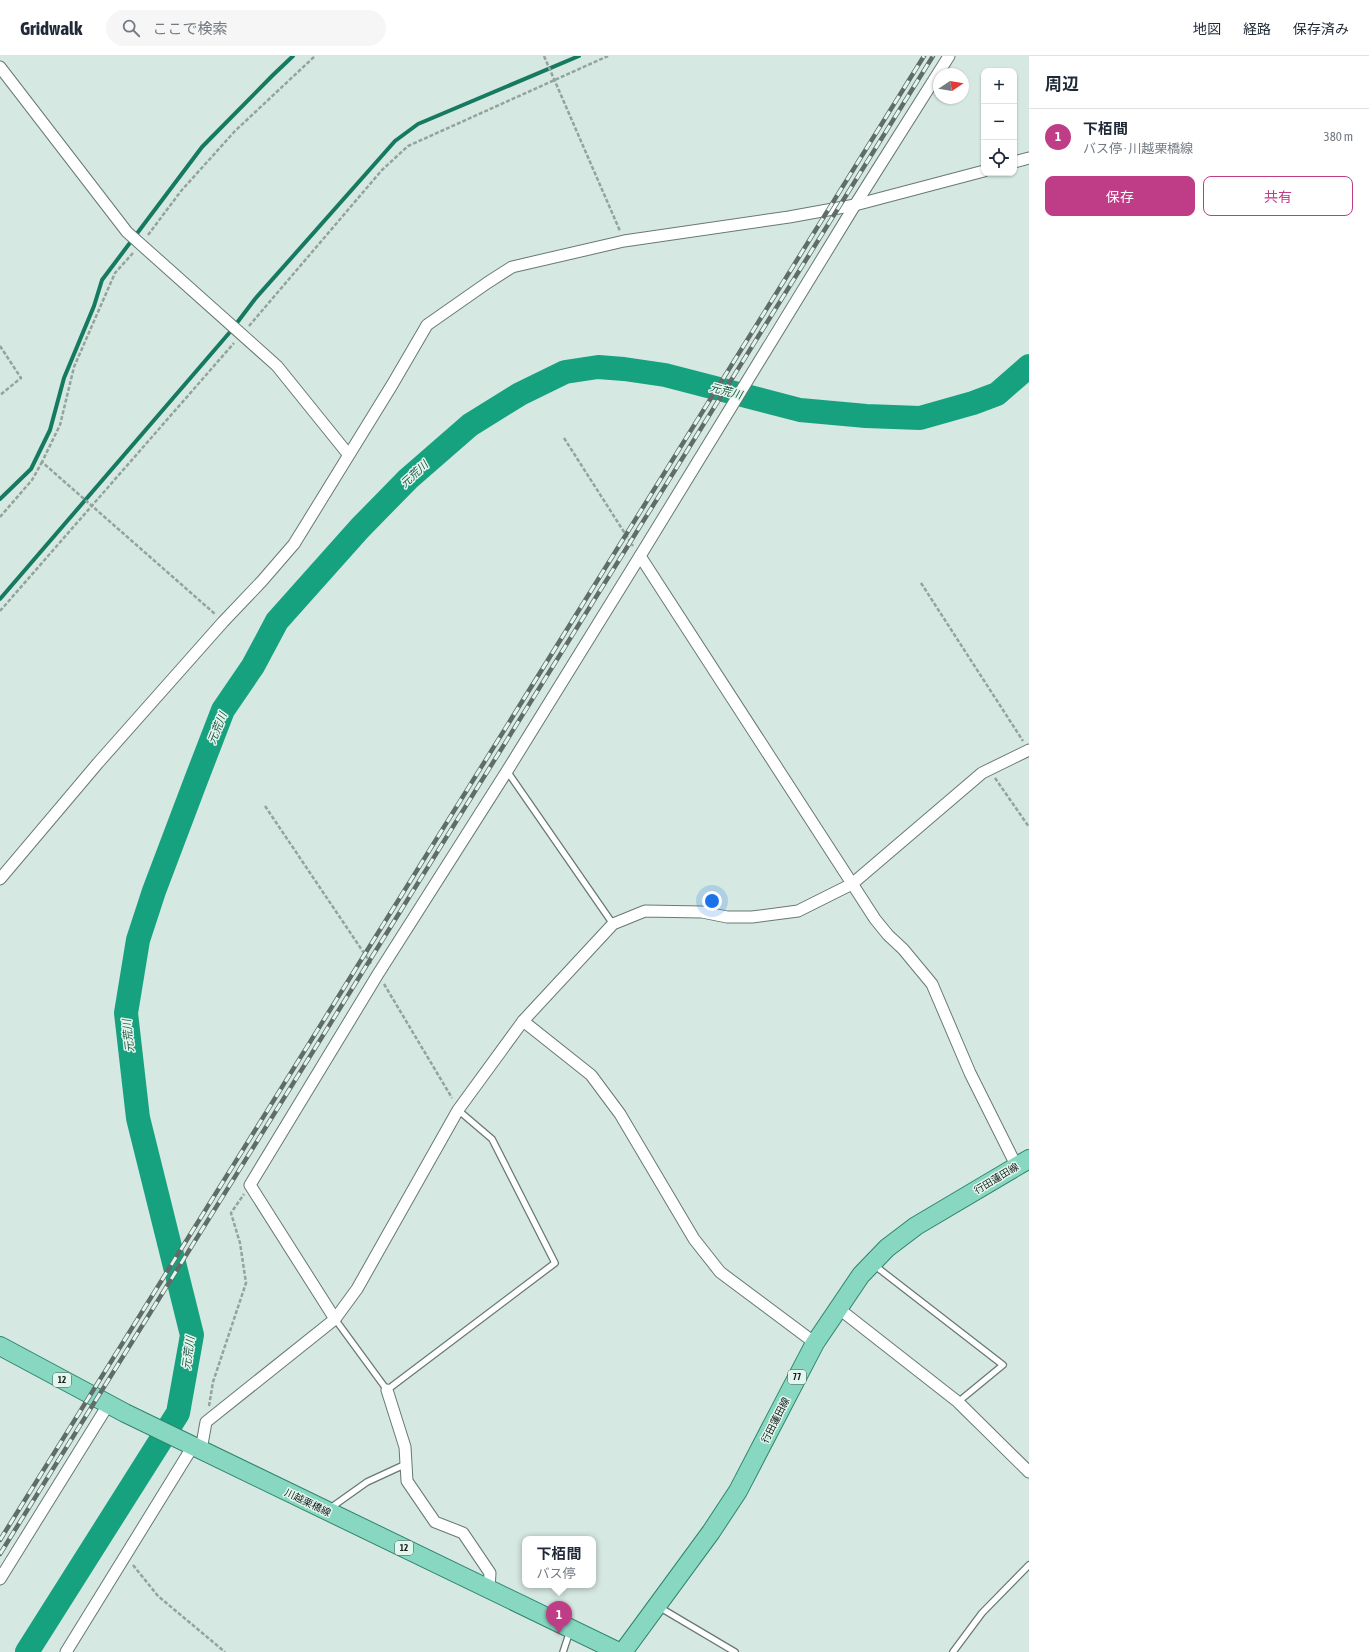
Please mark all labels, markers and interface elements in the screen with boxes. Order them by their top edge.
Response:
search box [106,10,386,46]
text: Gridwalk [20,17,82,39]
icon: search [120,17,142,39]
text: ここで検索 [152,20,227,37]
text: 地図 [1193,21,1221,37]
text: 経路 [1243,21,1271,37]
text: 保存済み [1293,21,1349,37]
north arrow [933,68,969,104]
map controls [981,68,1017,176]
button: + [981,68,1017,104]
text: 周辺 [1045,74,1079,94]
button: − [981,104,1017,140]
text: 下栢間 [1083,120,1128,137]
text: 1 [1055,129,1061,144]
text: 380 m [1324,129,1353,144]
button: locate [981,140,1017,176]
text: バス停 · 川越栗橋線 [1083,141,1193,156]
button: 保存 [1045,176,1195,216]
button: 共有 [1203,176,1353,216]
water label: 元荒川 [709,381,744,401]
water label: 元荒川 [398,458,431,490]
water label: 元荒川 [205,710,229,746]
your location [702,891,722,911]
water label: 元荒川 [120,1018,136,1053]
street label: 行田蓮田線 [972,1161,1021,1196]
water label: 元荒川 [180,1335,196,1370]
road number: 77 [788,1370,806,1384]
road number: 12 [53,1373,71,1387]
street label: 行田蓮田線 [759,1395,792,1445]
street label: 川越栗橋線 [283,1487,333,1518]
popup [522,1536,596,1588]
road number: 12 [395,1541,413,1555]
text: 下栢間 [536,1545,582,1562]
text: バス停 [536,1566,576,1581]
pin: 1 [546,1601,572,1634]

